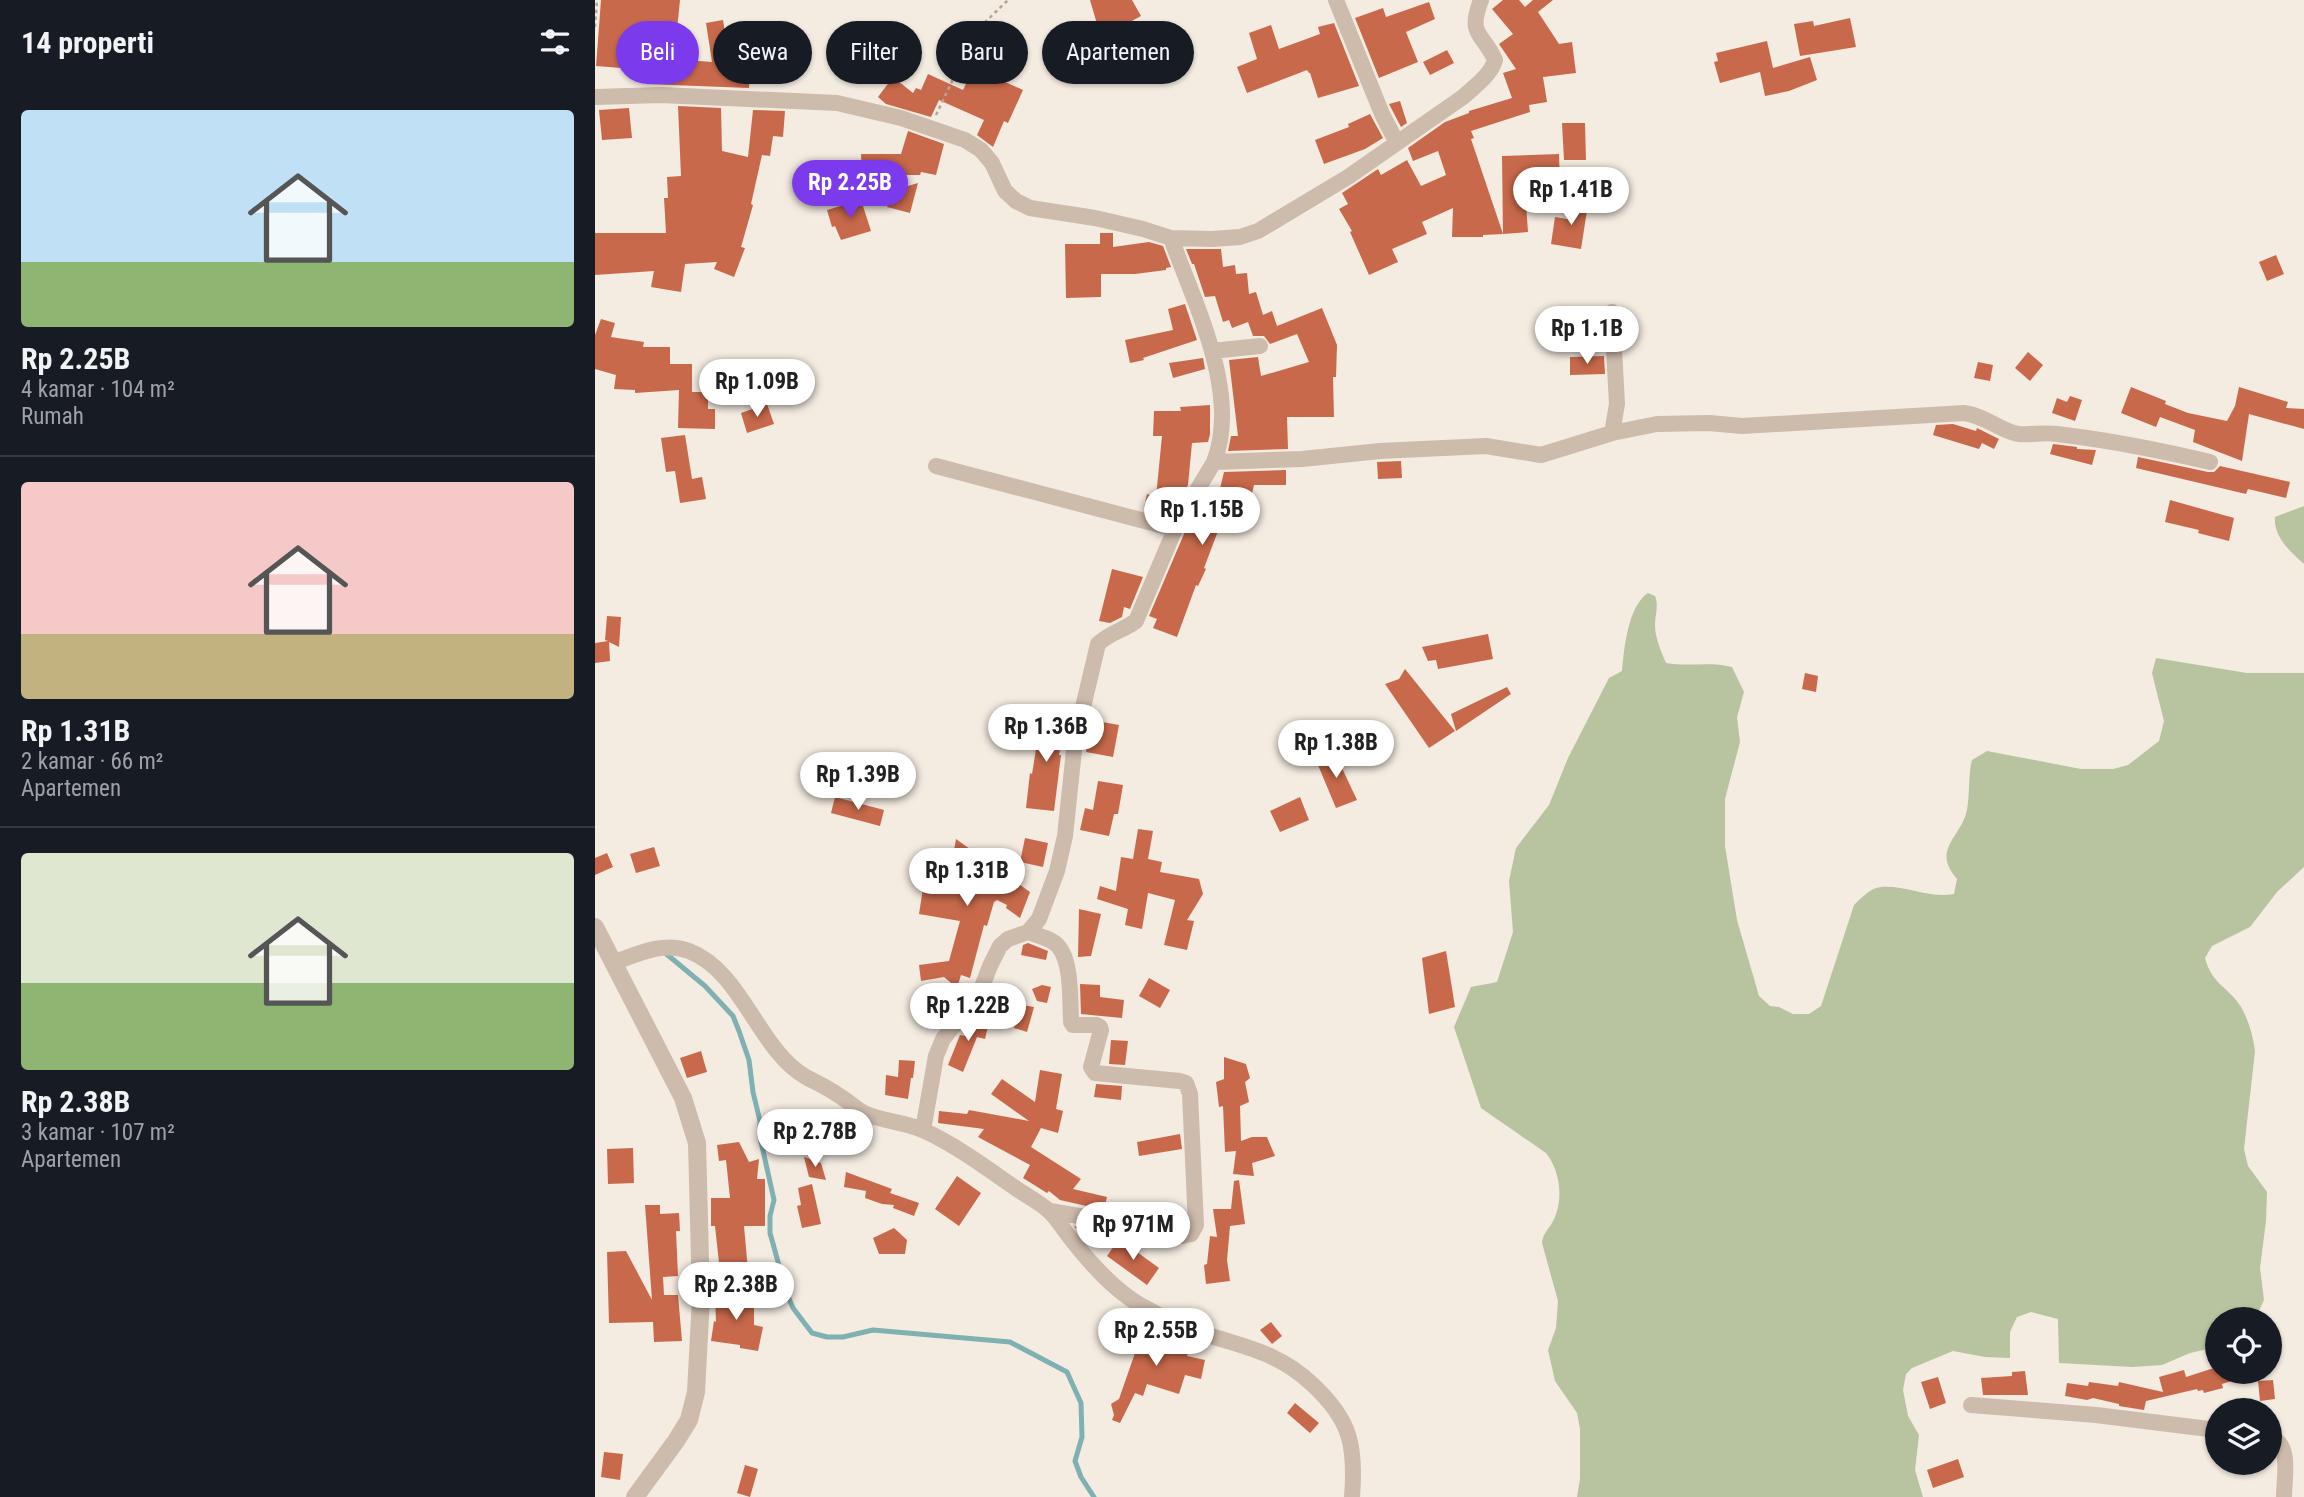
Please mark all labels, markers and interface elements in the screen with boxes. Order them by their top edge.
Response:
chip: Beli [616,21,699,84]
chip: Sewa [713,21,812,84]
chip: Filter [826,21,922,84]
chip: Baru [936,21,1028,84]
chip: Apartemen [1042,21,1194,84]
icon: filters [536,23,574,61]
text: 14 properti [21,25,154,60]
icon: home [235,155,361,281]
pin: Rp 2.25B [778,160,922,220]
pin: Rp 1.41B [1499,168,1643,227]
text: Rp 2.25B [808,169,892,196]
text: Rp 1.41B [1529,176,1613,203]
pin: Rp 1.1B [1522,306,1652,366]
text: Rp 1.1B [1551,315,1623,342]
text: Rp 2.25B [21,341,130,376]
pin: Rp 1.09B [685,360,829,419]
text: Rp 1.09B [715,368,799,395]
text: 4 kamar · 104 m² [21,376,175,403]
text: Rumah [21,403,84,430]
pin: Rp 1.15B [1130,488,1274,547]
text: Rp 1.15B [1160,496,1244,523]
icon: home [235,527,361,653]
pin: Rp 1.36B [974,704,1118,764]
text: Rp 1.31B [21,713,130,748]
text: Rp 1.36B [1004,713,1088,740]
pin: Rp 1.38B [1264,720,1408,780]
text: Rp 1.38B [1294,729,1378,756]
text: 2 kamar · 66 m² [21,748,163,775]
pin: Rp 1.39B [786,752,930,812]
text: Rp 1.39B [816,761,900,788]
text: Apartemen [21,775,121,802]
pin: Rp 1.31B [895,848,1039,908]
text: Rp 1.31B [925,857,1009,884]
icon: home [235,898,361,1024]
pin: Rp 1.22B [896,984,1040,1043]
text: Rp 1.22B [926,992,1010,1019]
text: Rp 2.38B [21,1084,130,1119]
pin: Rp 2.78B [743,1110,887,1169]
text: Rp 2.78B [773,1118,857,1145]
text: 3 kamar · 107 m² [21,1119,175,1146]
text: Apartemen [21,1146,121,1173]
pin: Rp 971M [1068,1202,1198,1262]
text: Rp 971M [1092,1211,1174,1238]
pin: Rp 2.38B [664,1262,808,1322]
text: Rp 2.38B [694,1271,778,1298]
map controls [2205,1307,2282,1475]
button: locate [2205,1307,2282,1384]
pin: Rp 2.55B [1084,1308,1228,1368]
text: Rp 2.55B [1114,1317,1198,1344]
button: layers [2205,1398,2282,1475]

